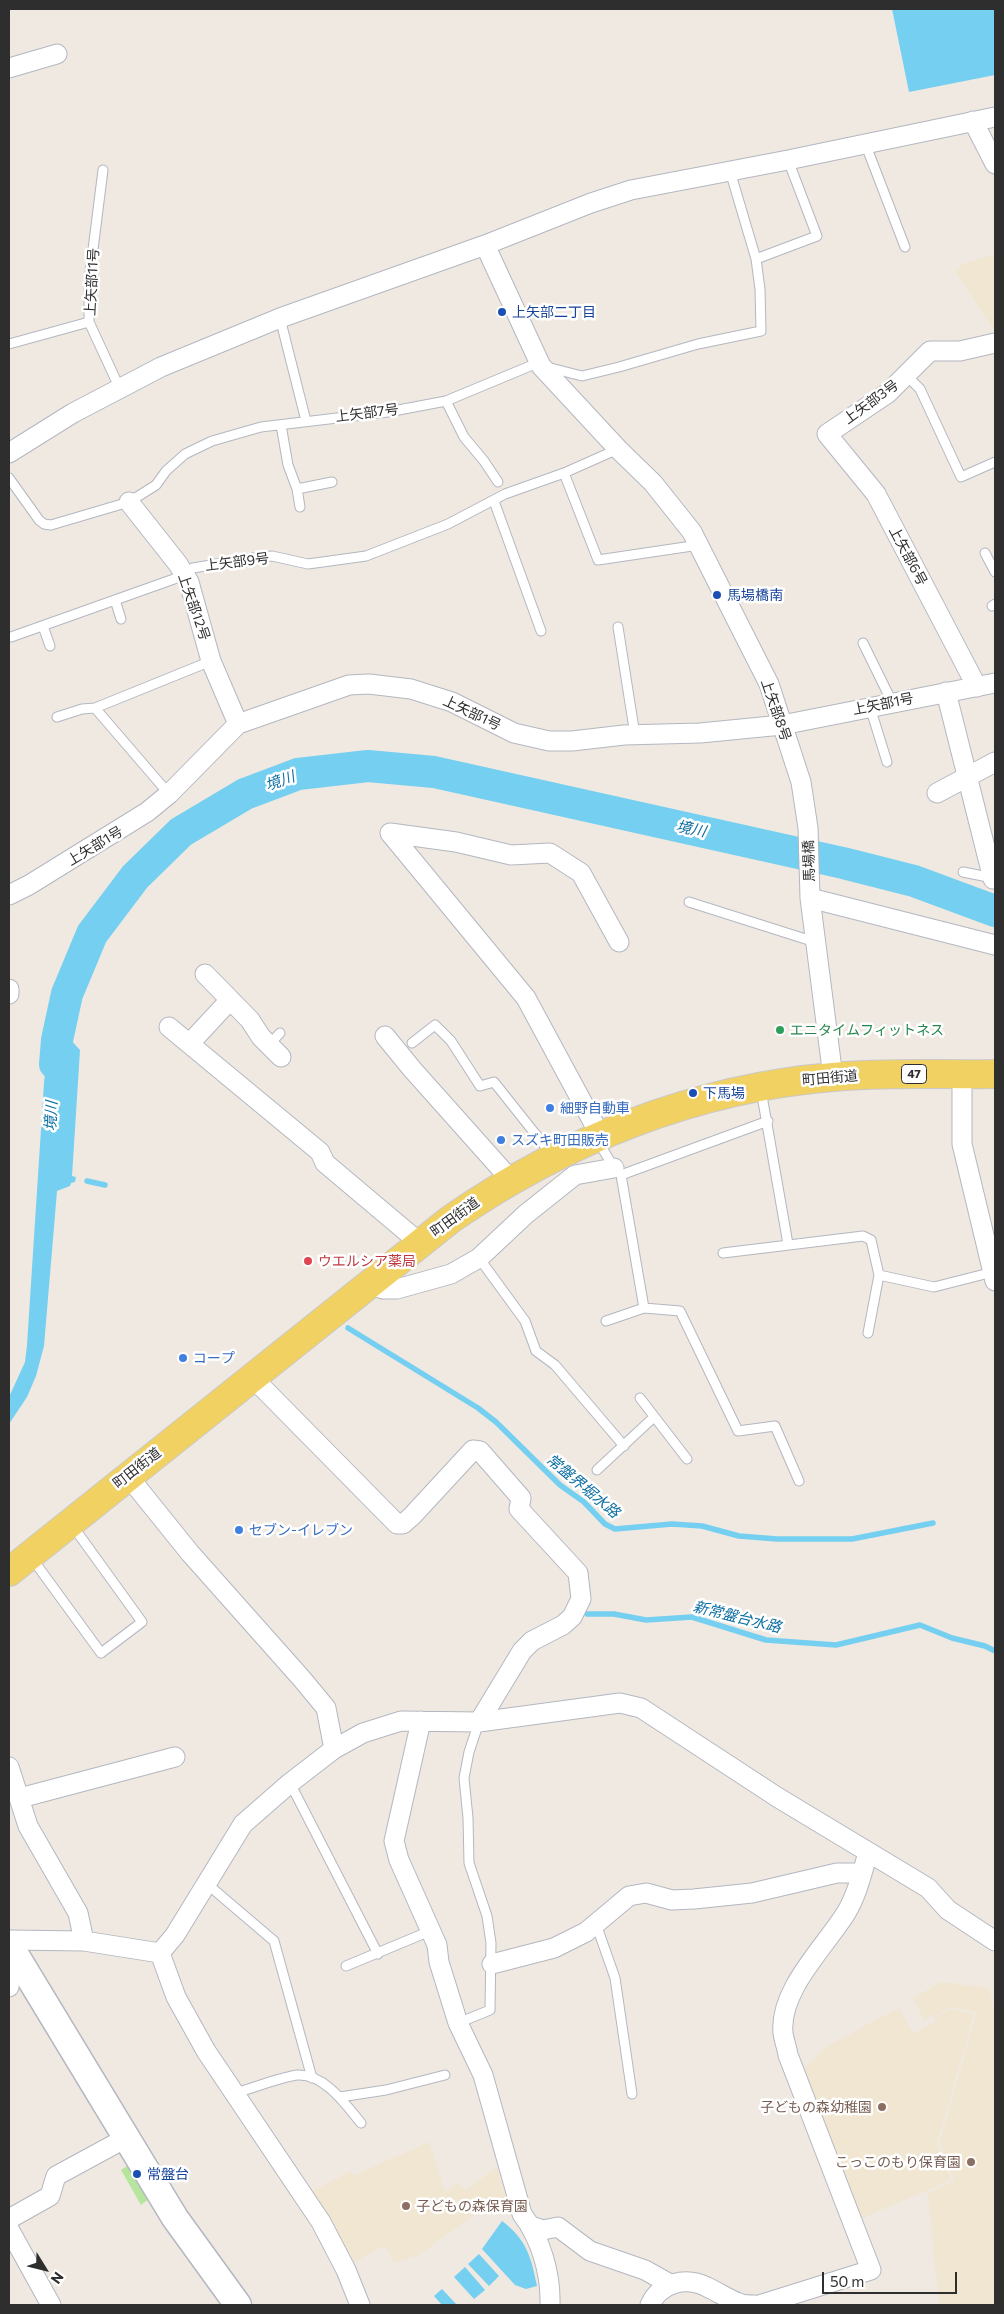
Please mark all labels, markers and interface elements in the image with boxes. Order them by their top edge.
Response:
street label: 上矢部11号 [82,248,102,316]
place label: 上矢部二丁目 [512,304,596,320]
marker: 上矢部二丁目 [496,306,508,318]
street label: 上矢部3号 [840,376,902,428]
street label: 上矢部7号 [335,401,399,425]
street label: 上矢部6号 [885,524,931,588]
street label: 上矢部9号 [204,550,270,574]
street label: 上矢部12号 [175,571,213,643]
place label: 馬場橋南 [727,587,783,603]
marker: 馬場橋南 [711,589,723,601]
street label: 上矢部8号 [758,677,794,743]
street label: 上矢部1号 [851,690,915,718]
street label: 上矢部1号 [440,692,504,734]
water label: 境川 [263,767,297,795]
water label: 境川 [674,817,708,841]
street label: 上矢部1号 [64,823,126,869]
street label: 馬場橋 [800,840,818,882]
place label: エニタイムフィットネス [790,1022,944,1038]
marker: エニタイムフィットネス [774,1024,786,1036]
road number: 47 [902,1064,926,1084]
street label: 町田街道 [801,1067,859,1089]
place label: 下馬場 [703,1085,745,1101]
marker: 下馬場 [687,1087,699,1099]
place label: 細野自動車 [560,1100,630,1116]
water label: 境川 [41,1101,61,1131]
marker: 細野自動車 [544,1102,556,1114]
place label: スズキ町田販売 [511,1132,609,1148]
marker: スズキ町田販売 [495,1134,507,1146]
street label: 町田街道 [427,1194,483,1240]
place label: ウエルシア薬局 [318,1253,416,1269]
marker: ウエルシア薬局 [302,1255,314,1267]
place label: コープ [193,1350,235,1366]
marker: コープ [177,1352,189,1364]
street label: 町田街道 [110,1444,164,1492]
water label: 常盤界堀水路 [543,1450,623,1522]
place label: セブン-イレブン [249,1522,353,1538]
marker: セブン-イレブン [233,1524,245,1536]
water label: 新常盤台水路 [691,1597,783,1637]
place label: 子どもの森幼稚園 [760,2099,872,2115]
marker: 子どもの森幼稚園 [876,2101,888,2113]
place label: こっこのもり保育園 [835,2154,961,2170]
marker: こっこのもり保育園 [965,2156,977,2168]
place label: 常盤台 [147,2166,189,2182]
marker: 常盤台 [131,2168,143,2180]
place label: 子どもの森保育園 [416,2198,528,2214]
marker: 子どもの森保育園 [400,2200,412,2212]
north arrow [20,2244,70,2294]
scale bar [824,2262,959,2294]
text: N [48,2269,68,2287]
text: 50 m [830,2272,864,2290]

